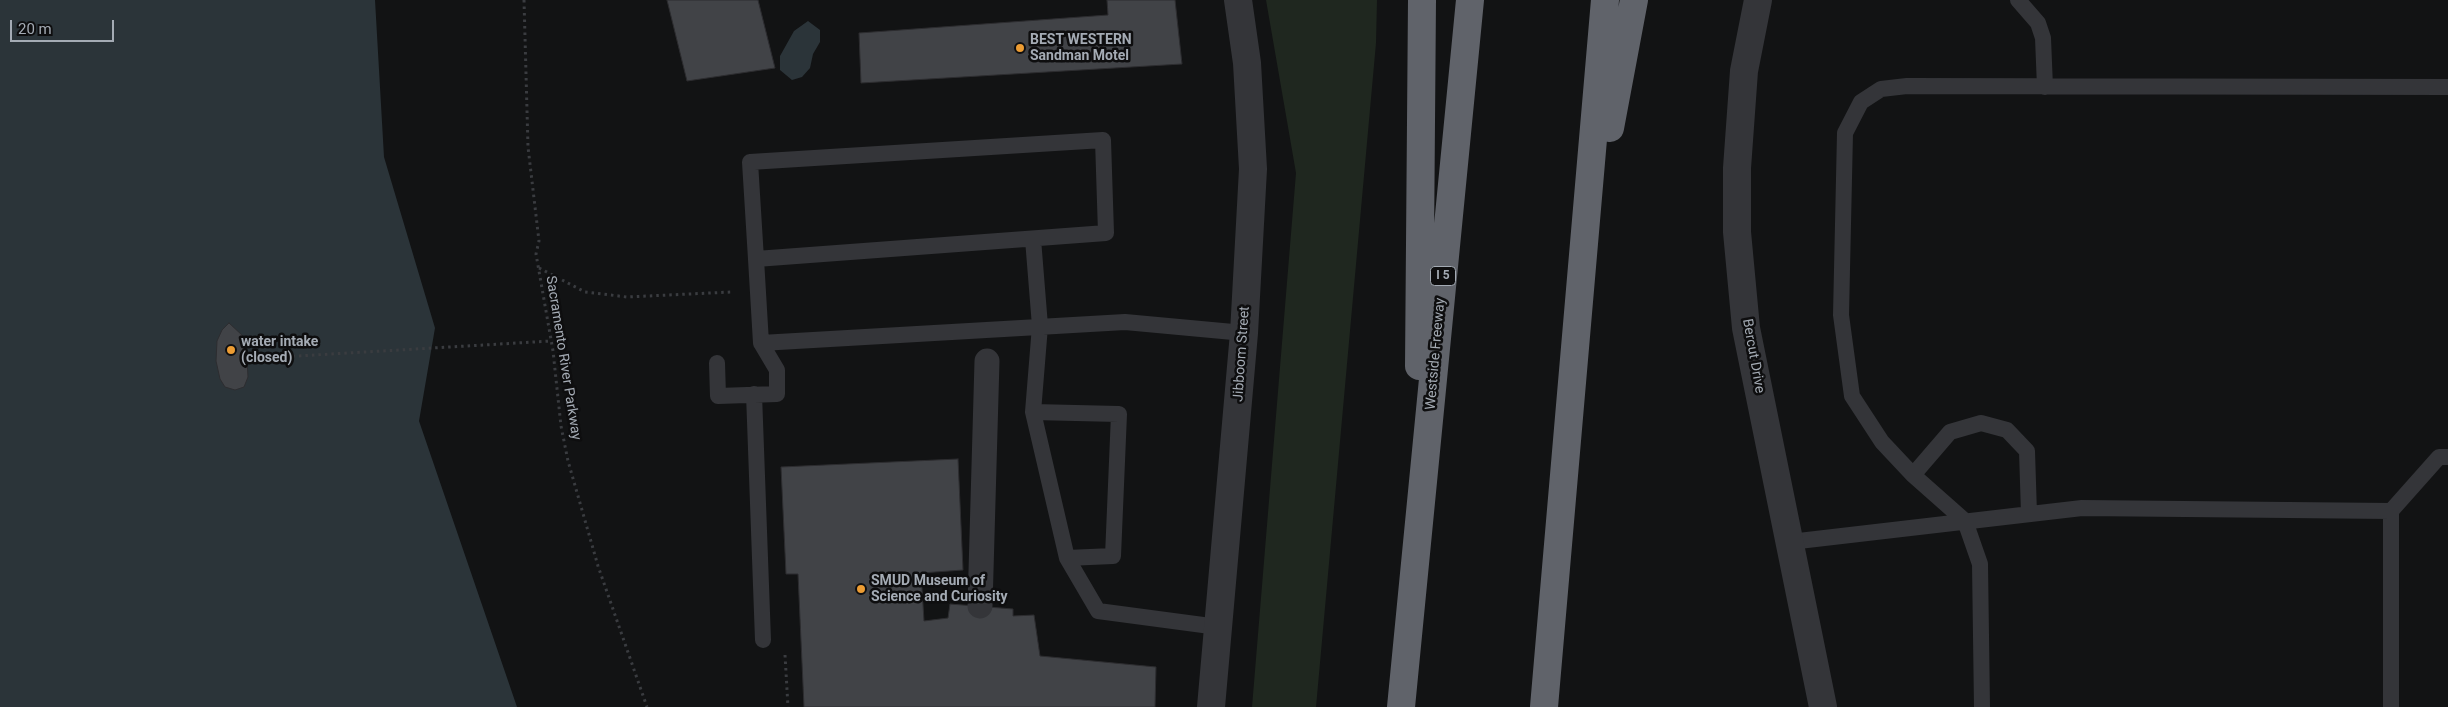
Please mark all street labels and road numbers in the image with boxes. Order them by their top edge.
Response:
road number: I 5 [1430,266,1456,286]
street label: Sacramento River Parkway [542,275,584,441]
street label: Westside Freeway [1423,297,1449,411]
street label: Jibboom Street [1230,306,1254,402]
street label: Bercut Drive [1738,317,1768,395]

